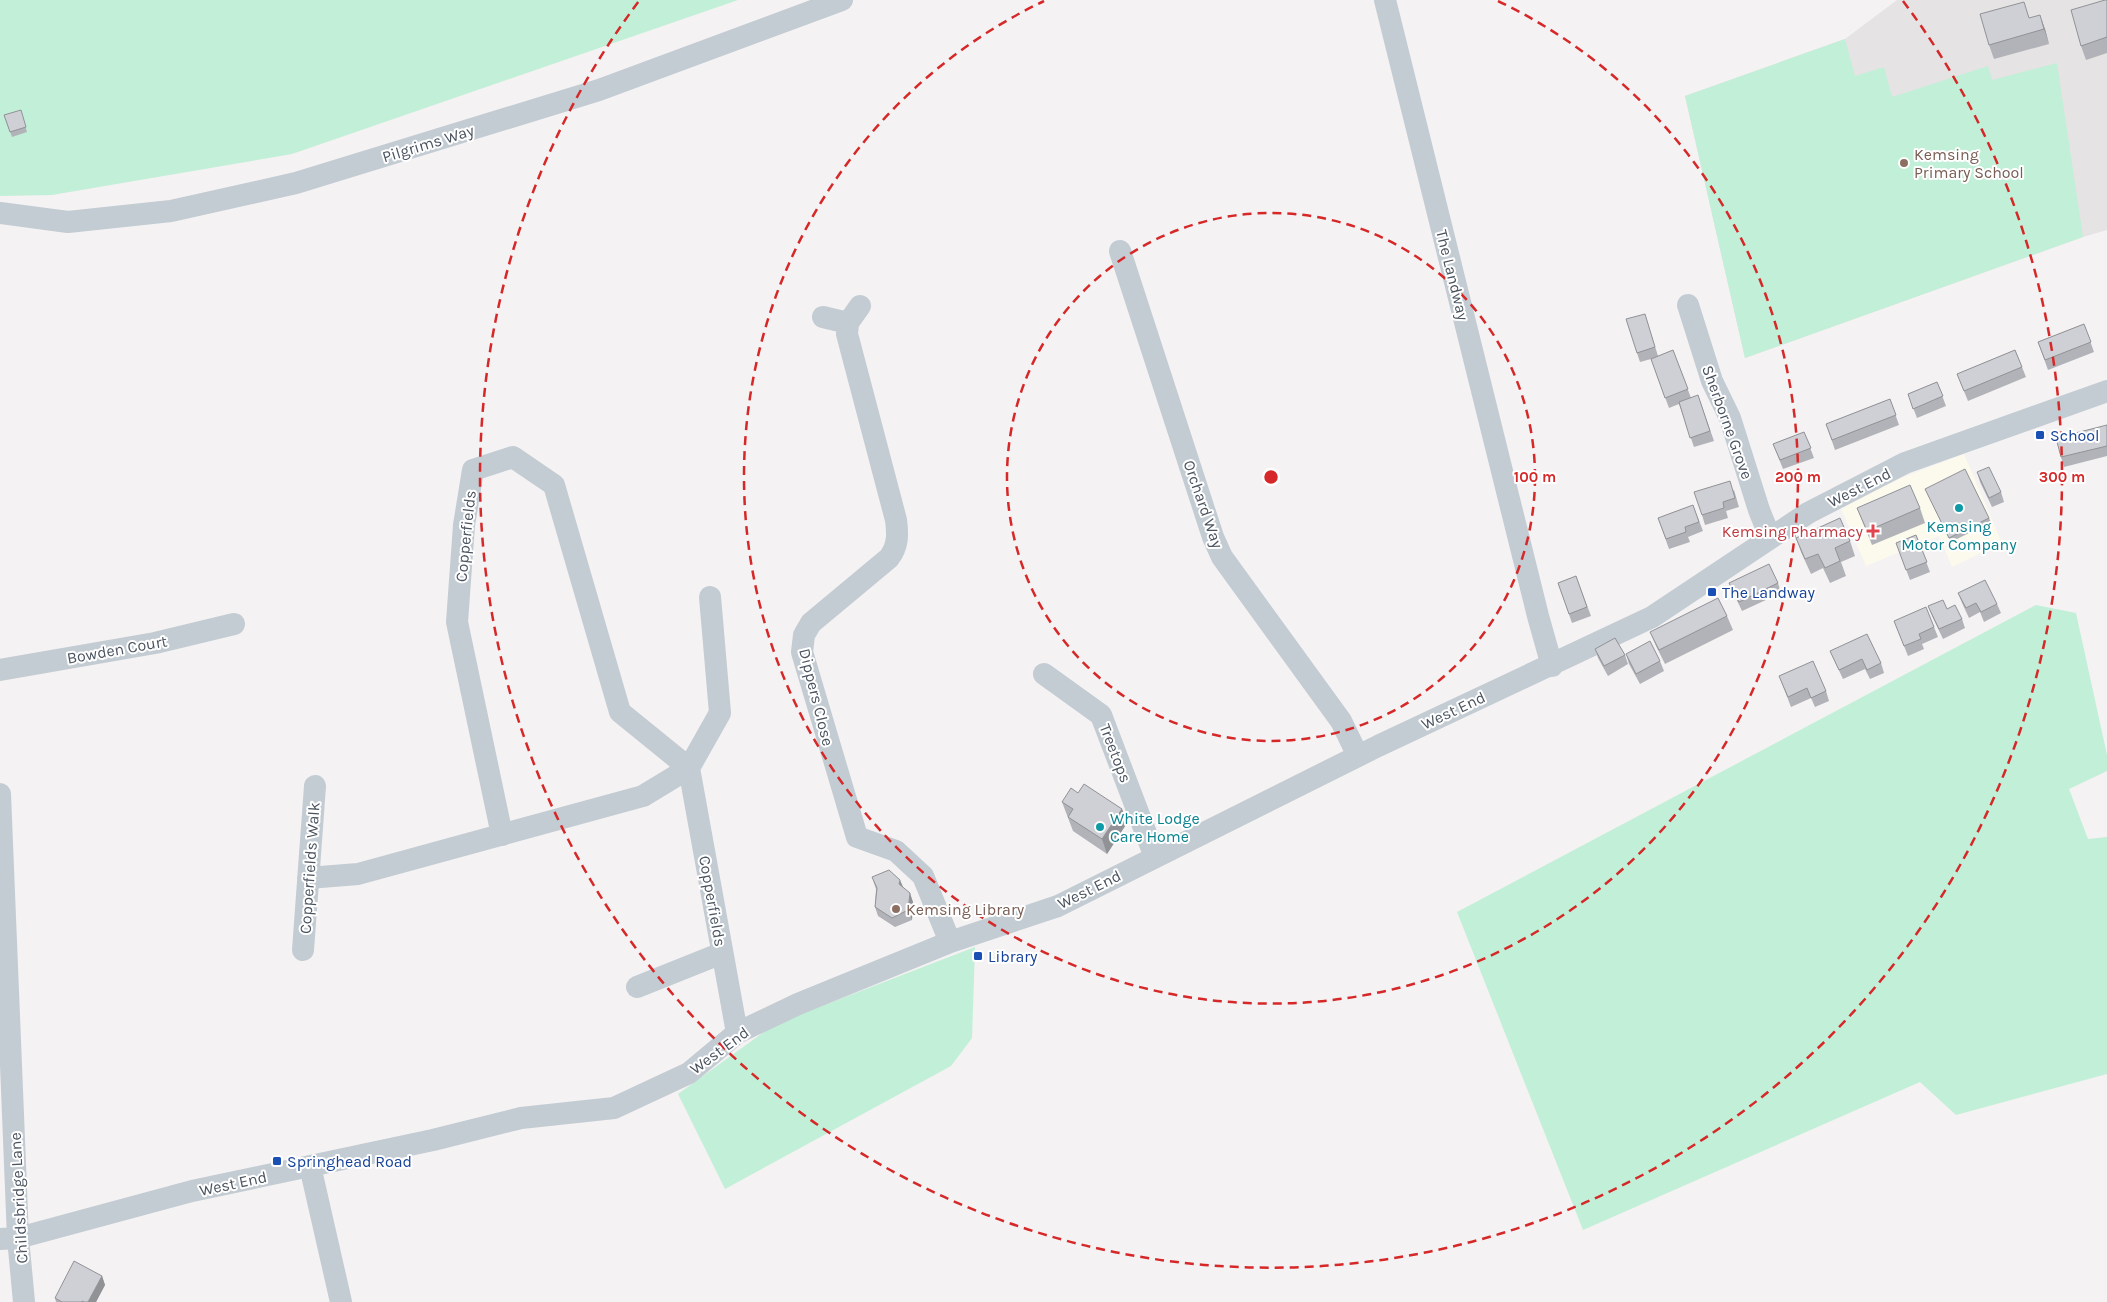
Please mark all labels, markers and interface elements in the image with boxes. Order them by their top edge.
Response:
street label: Pilgrims Way [380,120,477,166]
place label: Kemsing Primary School [1914,145,2024,182]
marker: Kemsing Primary School [1898,157,1910,169]
street label: The Landway [1432,228,1473,323]
street label: Sherborne Grove [1698,362,1757,482]
place label: School [2050,426,2100,445]
marker: School [2034,429,2046,441]
street label: Orchard Way [1180,458,1228,551]
street label: West End [1824,463,1894,511]
centre of rings [1262,468,1280,486]
text: 100 m [1514,468,1556,486]
text: 200 m [1775,468,1821,486]
text: 300 m [2039,468,2085,486]
street label: Copperfields [451,489,480,583]
marker: Kemsing Motor Company [1953,502,1965,514]
place label: Kemsing Motor Company [1901,517,2017,554]
place label: Kemsing Pharmacy [1722,522,1864,541]
marker: Kemsing Pharmacy [1867,525,1879,537]
place label: The Landway [1722,583,1816,602]
marker: The Landway [1706,586,1718,598]
street label: Bowden Court [65,631,169,668]
street label: Dippers Close [795,646,838,748]
street label: West End [1418,687,1488,734]
street label: Treetops [1096,721,1135,785]
street label: Copperfields Walk [295,802,324,935]
place label: White Lodge Care Home [1110,809,1200,846]
marker: White Lodge Care Home [1094,821,1106,833]
street label: Copperfields [695,854,730,948]
street label: West End [1054,866,1124,913]
place label: Kemsing Library [906,900,1025,919]
marker: Kemsing Library [890,903,902,915]
place label: Library [988,947,1038,966]
marker: Library [972,950,984,962]
street label: West End [686,1023,753,1078]
street label: Childsbridge Lane [6,1132,31,1264]
place label: Springhead Road [287,1152,412,1171]
marker: Springhead Road [271,1155,283,1167]
street label: West End [198,1167,269,1200]

